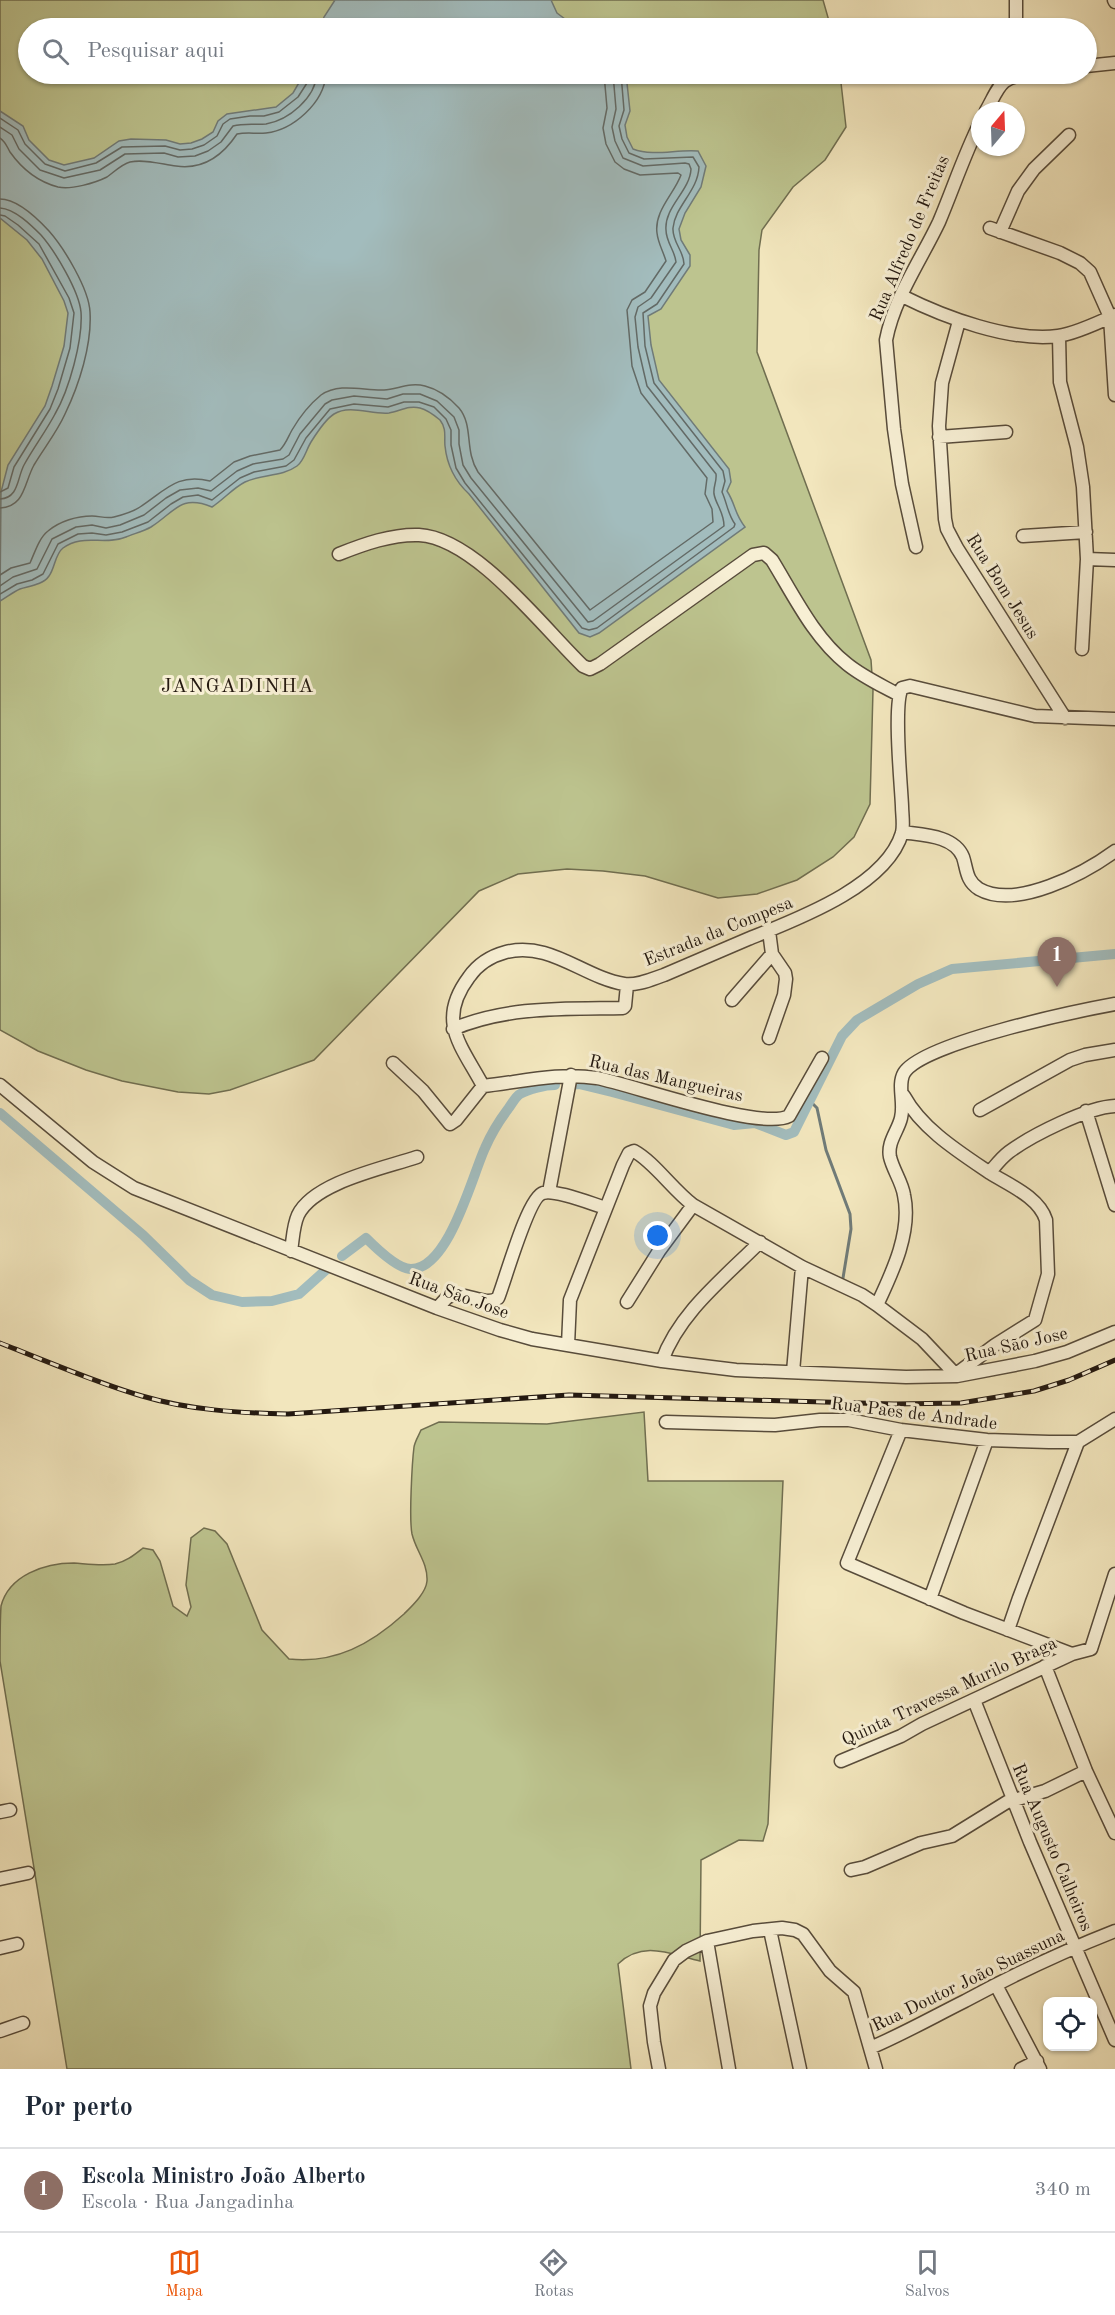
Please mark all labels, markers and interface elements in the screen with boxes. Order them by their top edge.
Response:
search box [18,18,1097,84]
icon: search [39,35,72,68]
text: Pesquisar aqui [87,40,224,62]
north arrow [971,102,1025,156]
street label: Rua Alfredo de Freitas [867,153,953,324]
street label: Rua Bom Jesus [963,531,1042,642]
district label: JANGADINHA [161,677,315,697]
street label: Estrada da Compesa [641,894,796,970]
pin: 1 [1038,938,1076,987]
street label: Rua das Mangueiras [587,1052,745,1106]
your location [643,1221,672,1250]
street label: Rua São Jose [406,1269,511,1322]
street label: Rua São Jose [963,1324,1070,1366]
street label: Rua Paes de Andrade [830,1395,998,1433]
street label: Quinta Travessa Murilo Braga [839,1634,1060,1750]
street label: Rua Augusto Calheiros [1009,1761,1096,1934]
street label: Rua Doutor João Suassuna [869,1926,1068,2035]
map controls [1043,1997,1097,2051]
button: locate [1043,1997,1097,2051]
text: Por perto [24,2095,133,2121]
text: Escola Ministro João Alberto [81,2166,366,2188]
text: 1 [38,2180,49,2200]
text: 340 m [1035,2180,1091,2200]
text: Escola · Rua Jangadinha [81,2193,294,2213]
tab: Mapa [165,2246,203,2302]
tab: Rotas [534,2246,574,2302]
tab: Salvos [905,2246,949,2302]

